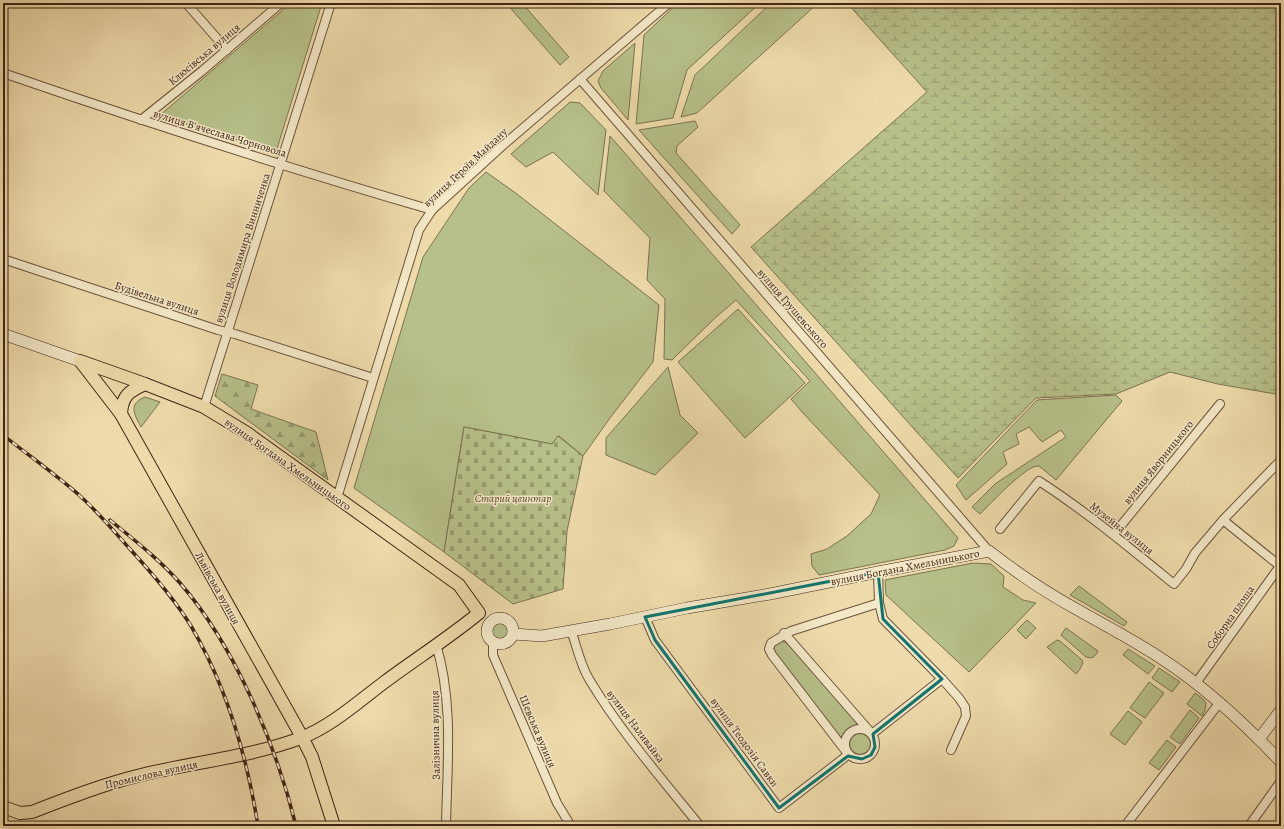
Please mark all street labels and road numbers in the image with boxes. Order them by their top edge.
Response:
street label: Клюсівська вулиця [165,20,243,89]
street label: вулиця Вʼячеслава Чорновола [151,106,289,161]
street label: вулиця Героїв Майдану [420,124,511,210]
street label: вулиця Володимира Винниченка [211,170,274,325]
street label: вулиця Грушевського [754,265,832,352]
street label: Будівельна вулиця [113,278,201,319]
street label: вулиця Богдана Хмельницького [221,415,354,514]
street label: вулиця Яворницького [1120,417,1197,507]
street label: Музейна вулиця [1087,499,1157,558]
street label: вулиця Богдана Хмельницького [829,546,981,589]
street label: Львівська вулиця [191,549,244,627]
street label: Соборна площа [1203,582,1258,652]
street label: вулиця Наливайка [603,687,669,767]
street label: Залізнична вулиця [427,690,444,780]
street label: Шевська вулиця [515,693,560,770]
street label: вулиця Теодозія Савки [707,694,782,790]
street label: Промислова вулиця [103,757,199,792]

